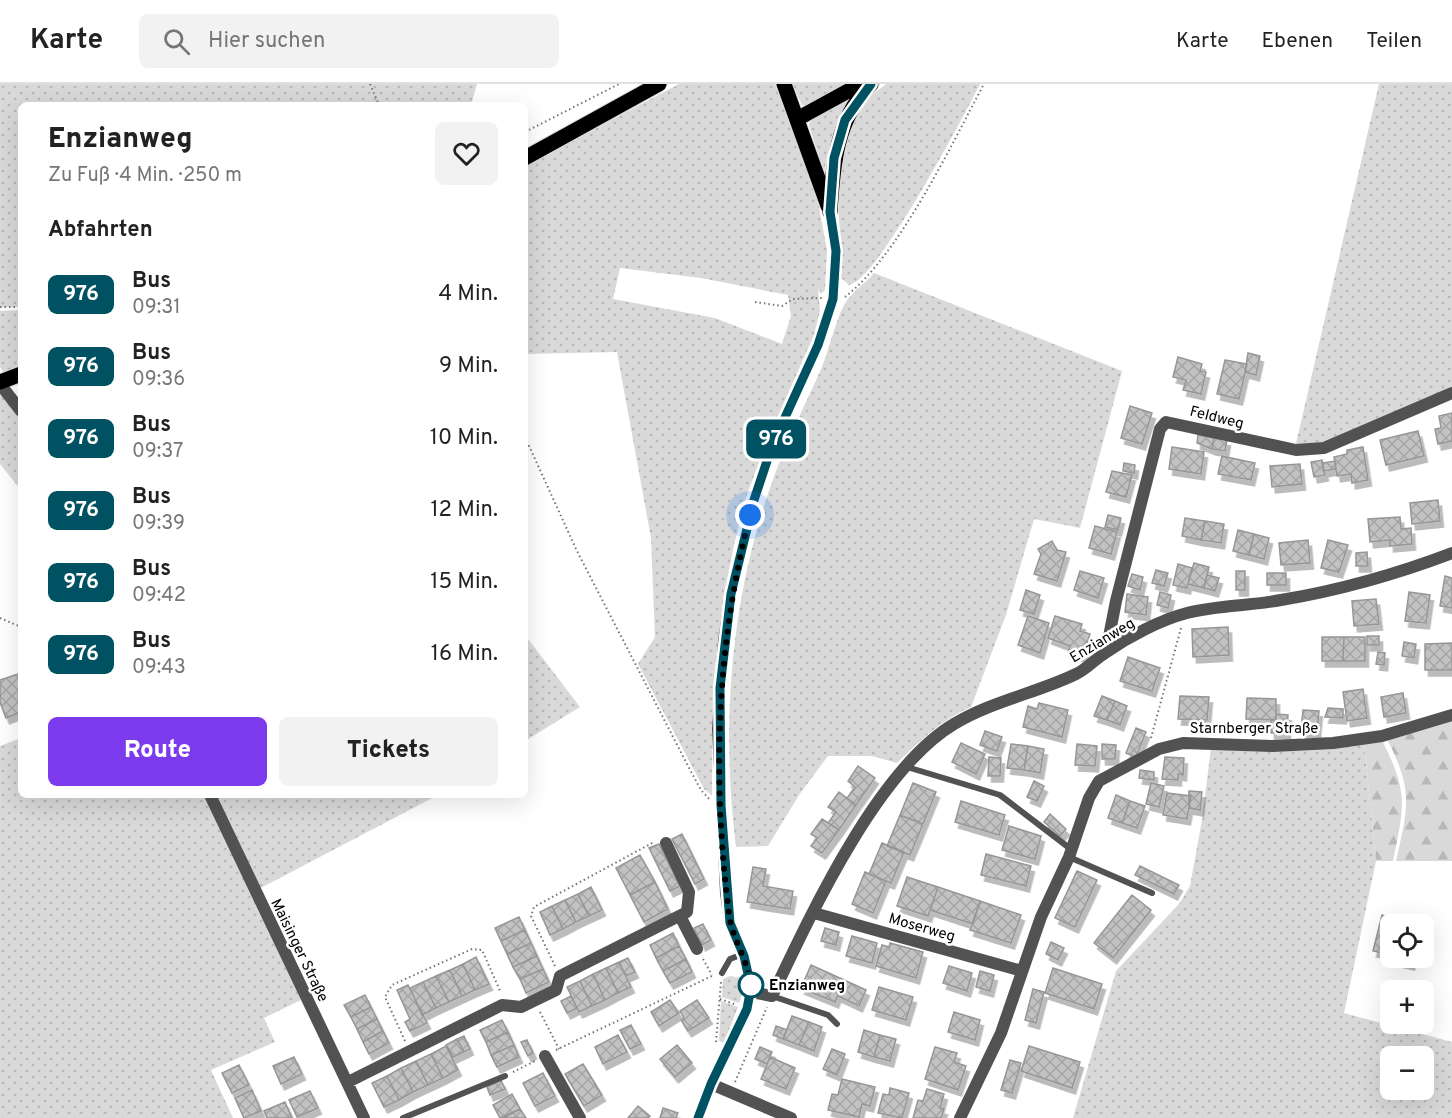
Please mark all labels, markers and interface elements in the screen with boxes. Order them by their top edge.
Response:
search box [139,14,559,68]
text: Karte [30,23,103,59]
icon: search [160,25,193,58]
text: Hier suchen [208,28,325,55]
text: Karte [1176,28,1228,55]
text: Ebenen [1261,28,1333,55]
text: Teilen [1366,28,1422,55]
text: Enzianweg [48,122,193,158]
button: heart [435,122,498,185]
text: Zu Fuß · 4 Min. · 250 m [48,163,242,189]
text: Abfahrten [48,217,153,244]
text: Bus [132,268,171,295]
text: 976 [63,281,99,308]
text: 4 Min. [438,281,498,308]
text: 09:31 [132,295,181,321]
text: Bus [132,340,171,367]
text: 976 [63,353,99,380]
text: 9 Min. [439,353,498,380]
text: 09:36 [132,367,185,393]
street label: Feldweg [1188,403,1246,434]
text: Bus [132,412,171,439]
line badge: 976 [742,420,810,458]
text: 976 [63,425,99,452]
text: 10 Min. [430,425,498,452]
text: 976 [758,426,794,453]
text: 09:37 [132,439,184,465]
text: Bus [132,484,171,511]
text: 976 [63,497,99,524]
text: 12 Min. [430,497,498,524]
your location [735,500,765,530]
text: 09:39 [132,511,185,537]
text: Bus [132,556,171,583]
text: 976 [63,569,99,596]
text: 15 Min. [430,569,498,596]
text: 09:42 [132,583,186,609]
street label: Enzianweg [1067,614,1139,668]
text: Bus [132,628,171,655]
text: 976 [63,641,99,668]
text: 16 Min. [431,641,498,668]
text: 09:43 [132,655,186,681]
button: Route [48,717,267,786]
button: Tickets [279,717,498,786]
street label: Starnberger Straße [1190,720,1318,739]
street label: Maisinger Straße [265,896,332,1005]
street label: Moserweg [886,910,957,947]
map controls [1380,914,1434,1100]
button: locate [1380,914,1434,968]
marker: Enzianweg [738,972,764,998]
place label: Enzianweg [769,977,845,996]
button: + [1380,980,1434,1034]
button: − [1380,1046,1434,1100]

